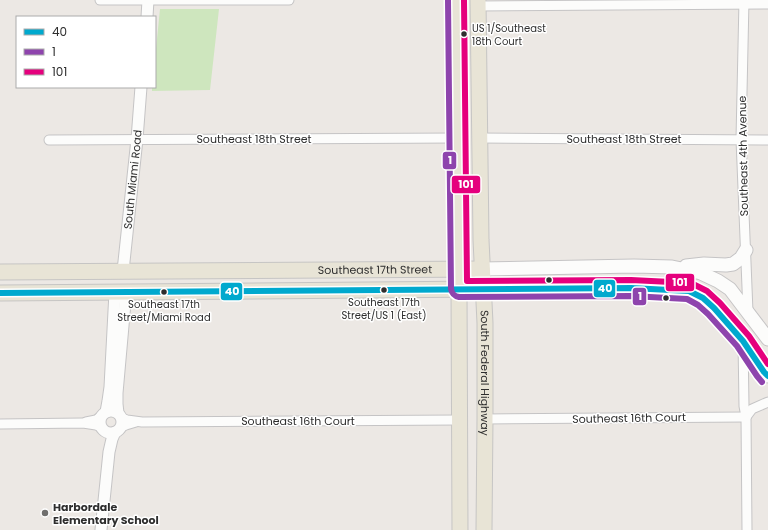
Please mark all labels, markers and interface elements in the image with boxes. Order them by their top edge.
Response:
legend [16,16,156,88]
place label: US 1/Southeast 18th Court [472,21,546,49]
text: 40 [52,23,67,40]
marker: US 1/Southeast 18th Court [459,29,469,39]
text: 1 [52,43,56,60]
text: 101 [52,63,67,80]
street label: Southeast 4th Avenue [734,95,752,216]
street label: South Miami Road [119,129,146,230]
street label: Southeast 18th Street [196,131,312,147]
street label: Southeast 18th Street [566,131,682,147]
line badge: 1 [442,151,457,170]
text: 1 [448,152,452,168]
line badge: 101 [451,175,481,194]
text: 101 [458,176,474,192]
street label: Southeast 17th Street [318,261,432,278]
line badge: 101 [665,273,695,292]
text: 101 [672,274,688,290]
unlabelled marker [544,275,554,285]
line badge: 40 [593,279,616,298]
text: 40 [598,280,612,296]
line badge: 40 [220,282,243,301]
text: 40 [225,283,239,299]
marker: Southeast 17th Street/US 1 (East) [379,285,389,295]
marker: Southeast 17th Street/Miami Road [159,287,169,297]
line badge: 1 [632,287,647,306]
text: 1 [638,288,642,304]
unlabelled marker [661,293,671,303]
place label: Southeast 17th Street/US 1 (East) [341,295,427,323]
place label: Southeast 17th Street/Miami Road [117,297,211,325]
street label: South Federal Highway [476,310,493,437]
street label: Southeast 16th Court [572,409,686,427]
street label: Southeast 16th Court [241,413,355,429]
place label: Harbordale Elementary School [53,499,159,528]
marker: Harbordale Elementary School [40,508,50,518]

